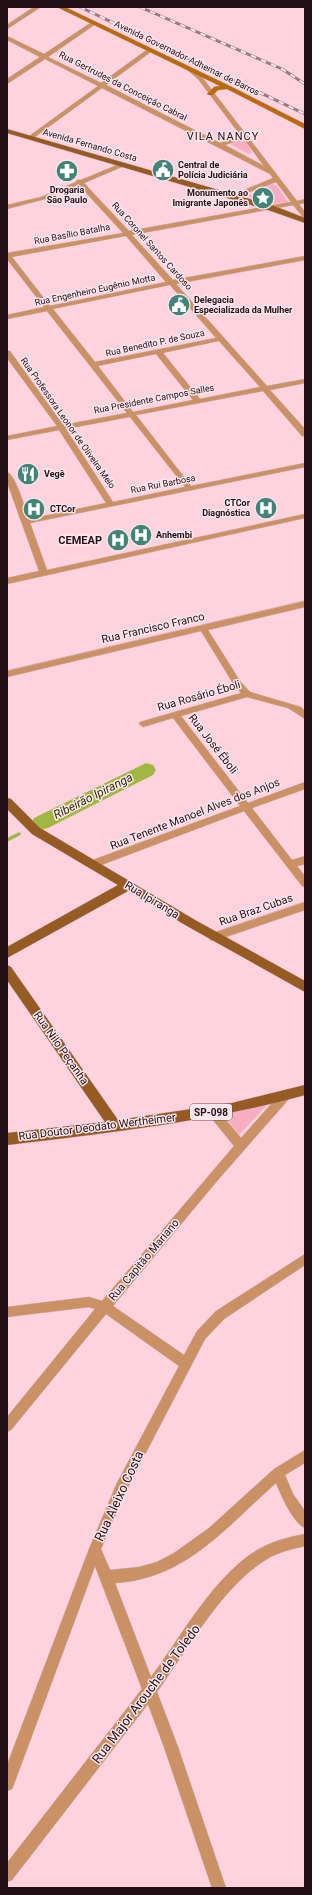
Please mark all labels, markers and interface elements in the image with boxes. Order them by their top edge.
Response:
street label: Avenida Governador Adhemar de Barros [113,18,261,98]
street label: Rua Gertrudes da Conceição Cabral [57,49,189,123]
street label: Avenida Fernando Costa [42,127,138,163]
district label: VILA NANCY [187,130,259,143]
public building icon: Central de Polícia Judiciária [150,157,176,183]
pharmacy icon: Drogaria São Paulo [54,158,80,184]
place label: Central de Polícia Judiciária [178,160,248,180]
place label: Drogaria São Paulo [47,185,87,205]
place icon: Monumento ao Imigrante Japonês [250,185,276,211]
place label: Monumento ao Imigrante Japonês [172,188,248,208]
street label: Rua Coronel Santos Cardoso [110,200,194,292]
street label: Rua Basílio Batalha [33,222,111,246]
street label: Rua Engenheiro Eugênio Motta [34,272,156,308]
public building icon: Delegacia Especializada da Mulher [166,292,192,318]
place label: Delegacia Especializada da Mulher [194,295,293,315]
street label: Rua Benedito P. de Souza [105,328,206,358]
street label: Rua Professora Leonor de Oliveira Melo [19,356,117,490]
street label: Rua Presidente Campos Salles [93,382,215,416]
restaurant icon: Vegê [15,461,41,487]
place label: Vegê [44,469,65,479]
street label: Rua Rui Barbosa [130,473,196,495]
hospital icon: CTCor Diagnóstica [253,495,279,521]
hospital icon: CTCor [21,496,47,522]
place label: CTCor Diagnóstica [202,498,251,518]
place label: CTCor [50,504,76,514]
hospital icon: Anhembi [128,522,154,548]
hospital icon: CEMEAP [105,527,131,553]
place label: Anhembi [156,530,192,540]
place label: CEMEAP [58,534,102,547]
street label: Rua Francisco Franco [100,610,206,646]
street label: Rua Rosário Éboli [156,678,242,714]
street label: Rua José Éboli [186,712,240,776]
water label: Ribeirão Ipiranga [51,770,135,822]
street label: Rua Tenente Manoel Alves dos Anjos [108,775,282,852]
street label: Rua Ipiranga [122,879,182,921]
street label: Rua Braz Cubas [217,891,295,929]
street label: Rua Nilo Peçanha [31,1009,91,1087]
road number: SP-098 [190,1104,232,1120]
street label: Rua Doutor Deodato Wertheimer [18,1111,177,1143]
street label: Rua Capitão Mariano [106,1217,182,1303]
street label: Rua Aleixo Costa [91,1448,147,1544]
street label: Rua Major Arouche de Toledo [89,1622,203,1766]

